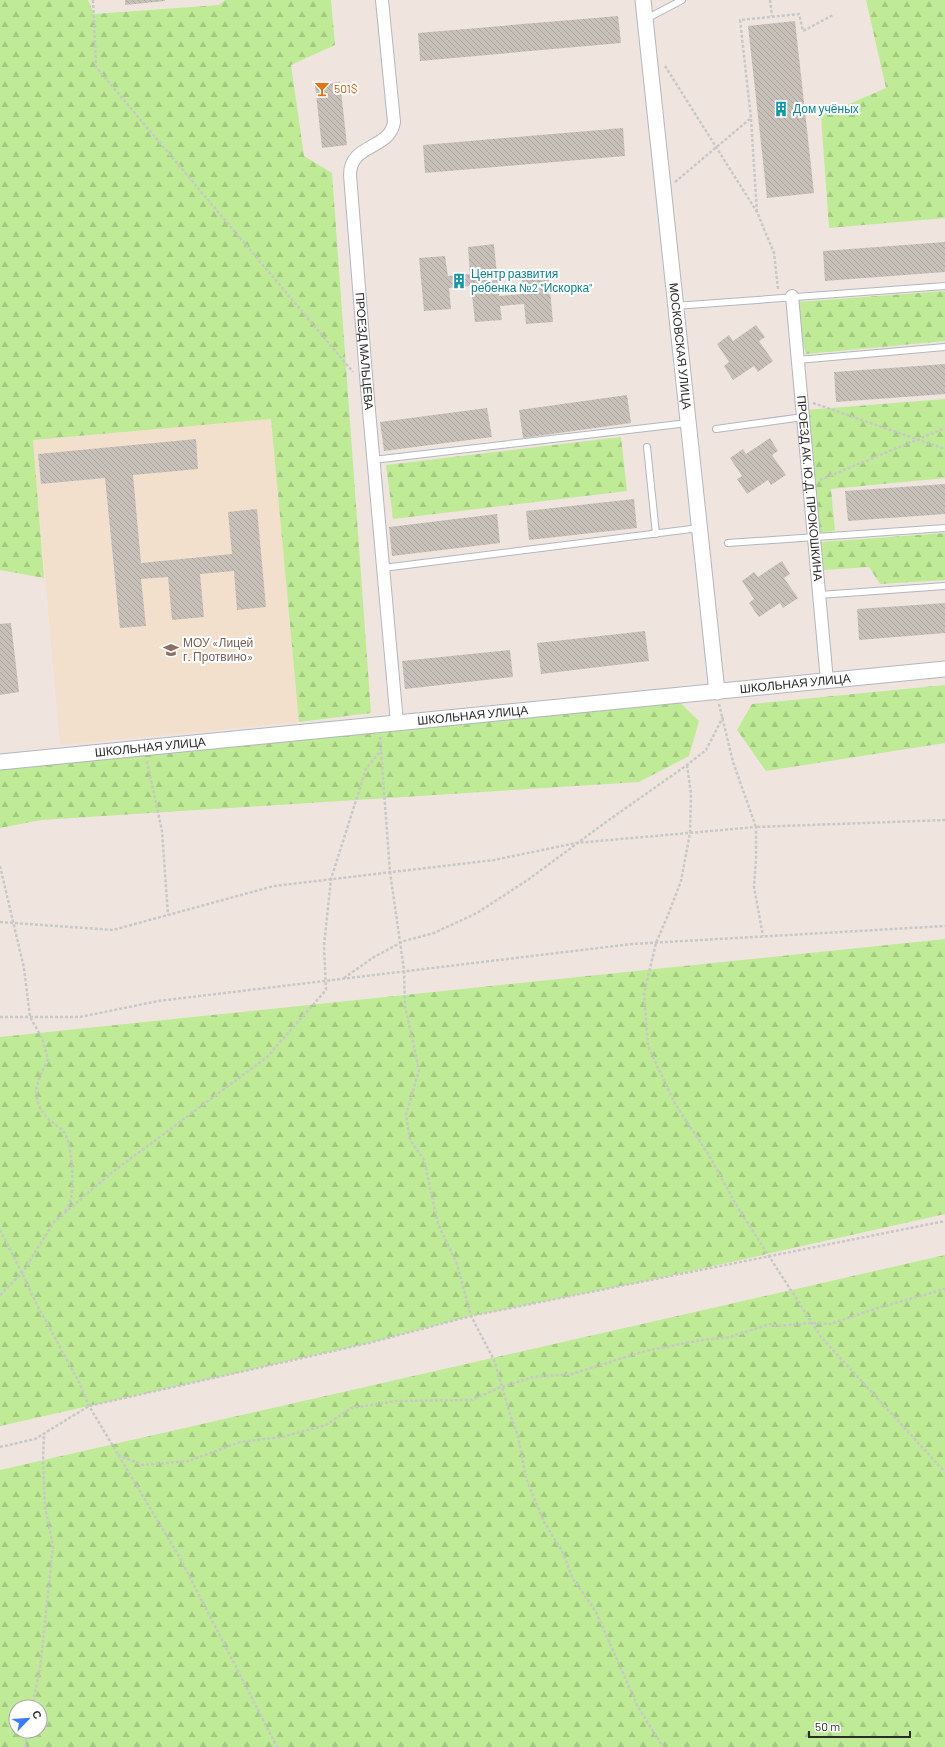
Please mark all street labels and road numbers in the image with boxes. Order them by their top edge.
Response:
street label: МОСКОВСКАЯ УЛИЦА [667,282,695,410]
street label: ПРОЕЗД МАЛЬЦЕВА [353,292,377,410]
street label: ПРОЕЗД АК. Ю.Д. ПРОКОШКИНА [795,395,826,582]
street label: ШКОЛЬНАЯ УЛИЦА [739,670,851,695]
street label: ШКОЛЬНАЯ УЛИЦА [417,702,529,727]
street label: ШКОЛЬНАЯ УЛИЦА [94,734,206,759]

